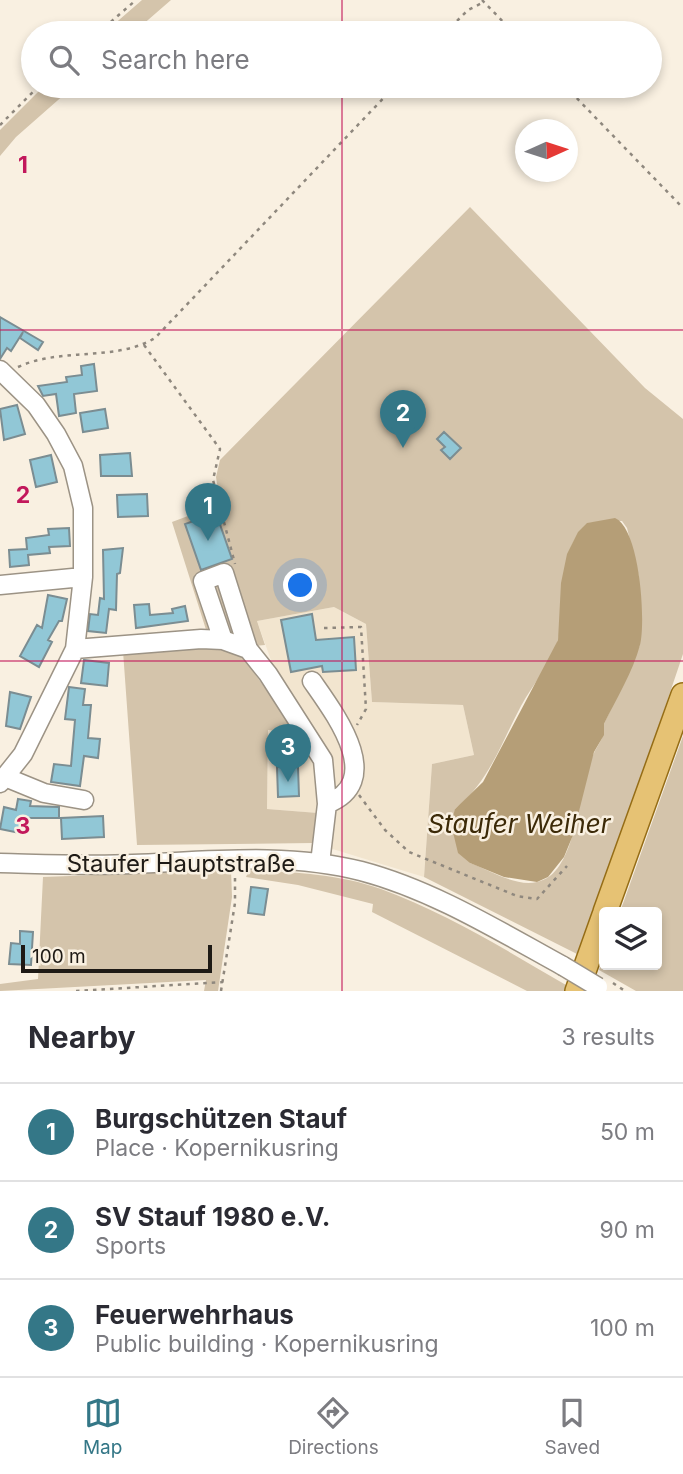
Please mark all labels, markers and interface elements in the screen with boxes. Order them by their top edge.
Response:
search box [21,21,662,98]
icon: search [45,41,83,79]
text: Search here [101,44,250,75]
north arrow [515,119,578,182]
text: 1 [18,151,28,179]
pin: 2 [380,390,426,448]
text: 2 [16,481,30,509]
pin: 1 [185,483,231,541]
your location [283,568,317,602]
pin: 3 [265,724,311,782]
water label: Staufer Weiher [427,808,612,839]
text: 3 [16,812,30,840]
street label: Staufer Hauptstraße [67,849,295,878]
map controls [599,907,662,970]
button: layers [599,907,662,970]
scale bar [21,942,212,974]
text: 100 m [32,945,86,968]
text: Nearby [28,1019,136,1055]
text: 3 results [562,1023,655,1051]
text: Burgschützen Stauf [95,1103,347,1134]
text: 1 [46,1118,56,1146]
text: 50 m [600,1118,655,1146]
text: Place · Kopernikusring [95,1134,339,1162]
text: SV Stauf 1980 e.V. [95,1201,331,1232]
text: 2 [44,1216,58,1244]
text: 90 m [600,1216,655,1244]
text: Sports [95,1232,166,1260]
text: Feuerwehrhaus [95,1299,294,1330]
text: 3 [44,1314,58,1342]
text: 100 m [590,1314,655,1342]
text: Public building · Kopernikusring [95,1330,439,1358]
tab: Map [83,1394,122,1459]
tab: Directions [288,1394,379,1459]
tab: Saved [544,1394,600,1459]

